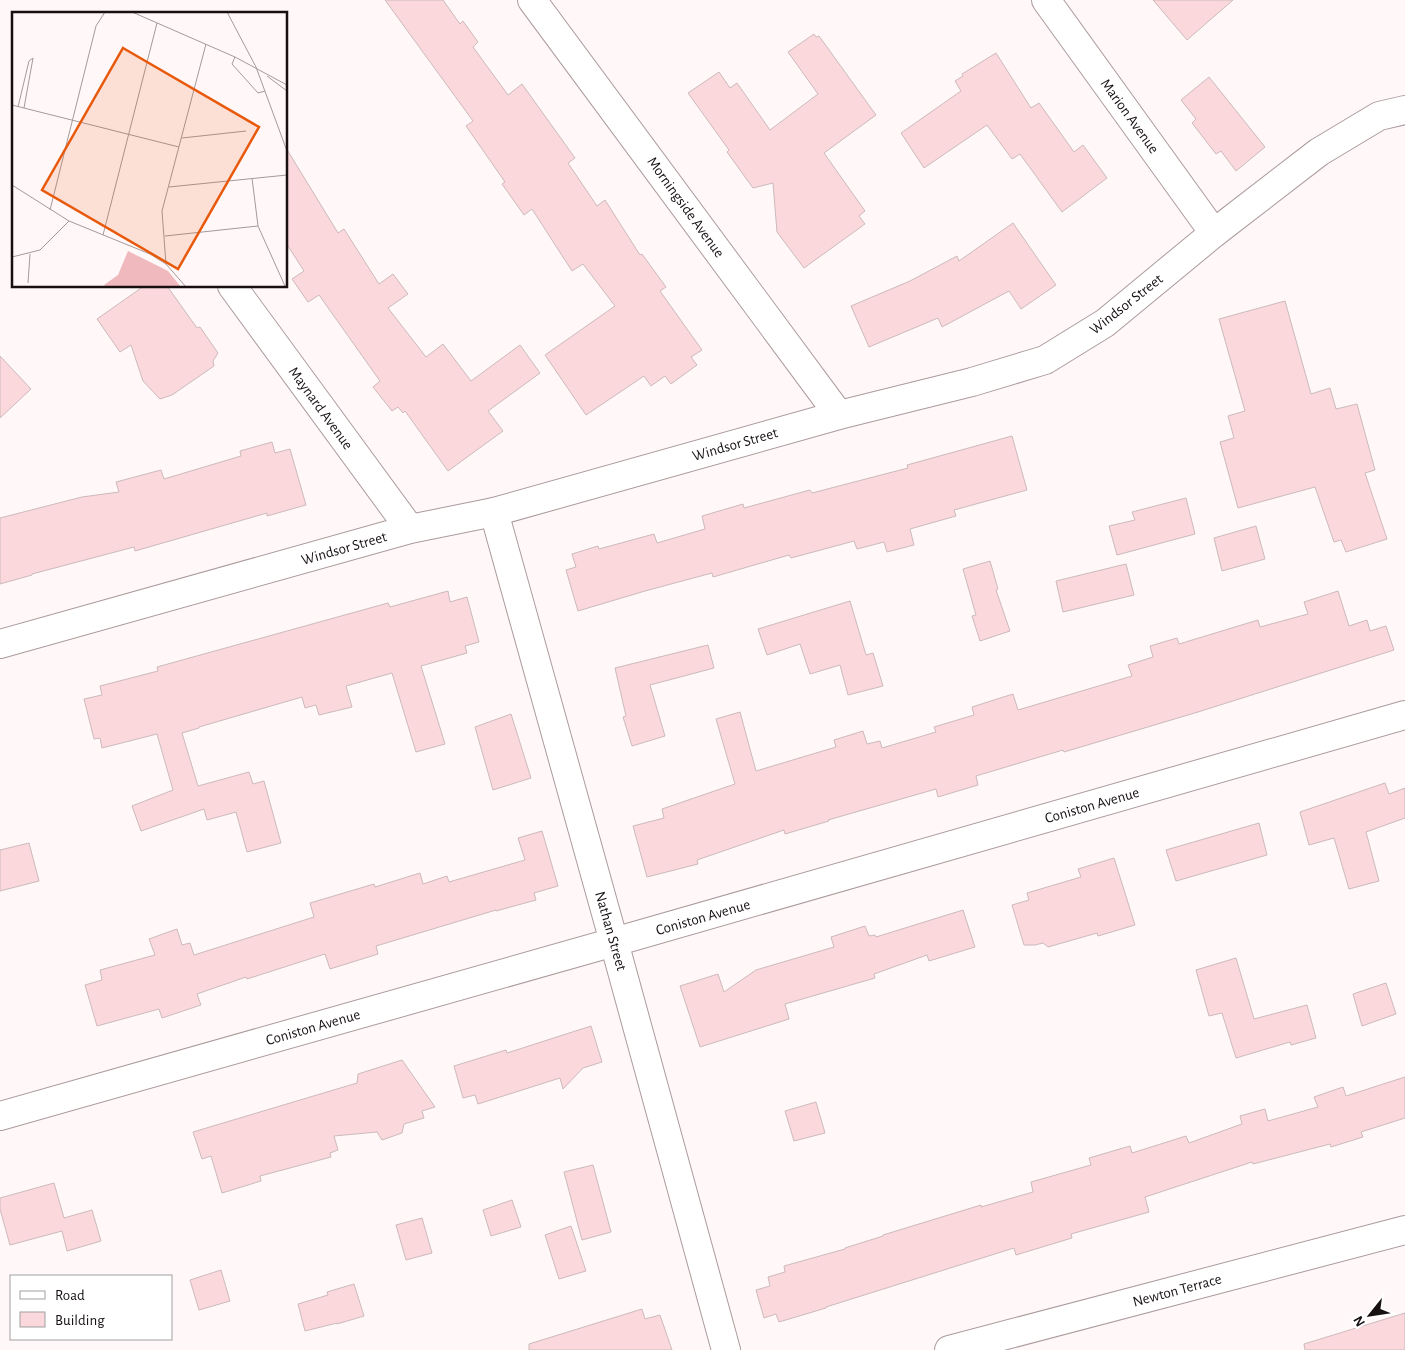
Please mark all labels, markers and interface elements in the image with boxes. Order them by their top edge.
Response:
inset map [12,12,288,288]
street label: Marion Avenue [1098,76,1162,156]
street label: Morningside Avenue [644,154,727,260]
street label: Windsor Street [1087,271,1166,337]
street label: Maynard Avenue [286,364,356,452]
street label: Windsor Street [691,425,780,464]
street label: Windsor Street [300,529,389,568]
street label: Coniston Avenue [1043,785,1141,826]
street label: Nathan Street [592,890,629,973]
street label: Coniston Avenue [654,897,752,938]
street label: Coniston Avenue [264,1007,362,1048]
street label: Newton Terrace [1131,1271,1223,1310]
legend [10,1275,172,1340]
text: Road [55,1288,85,1303]
north arrow [1345,1290,1395,1340]
text: Building [55,1313,105,1328]
text: N [1351,1313,1368,1329]

